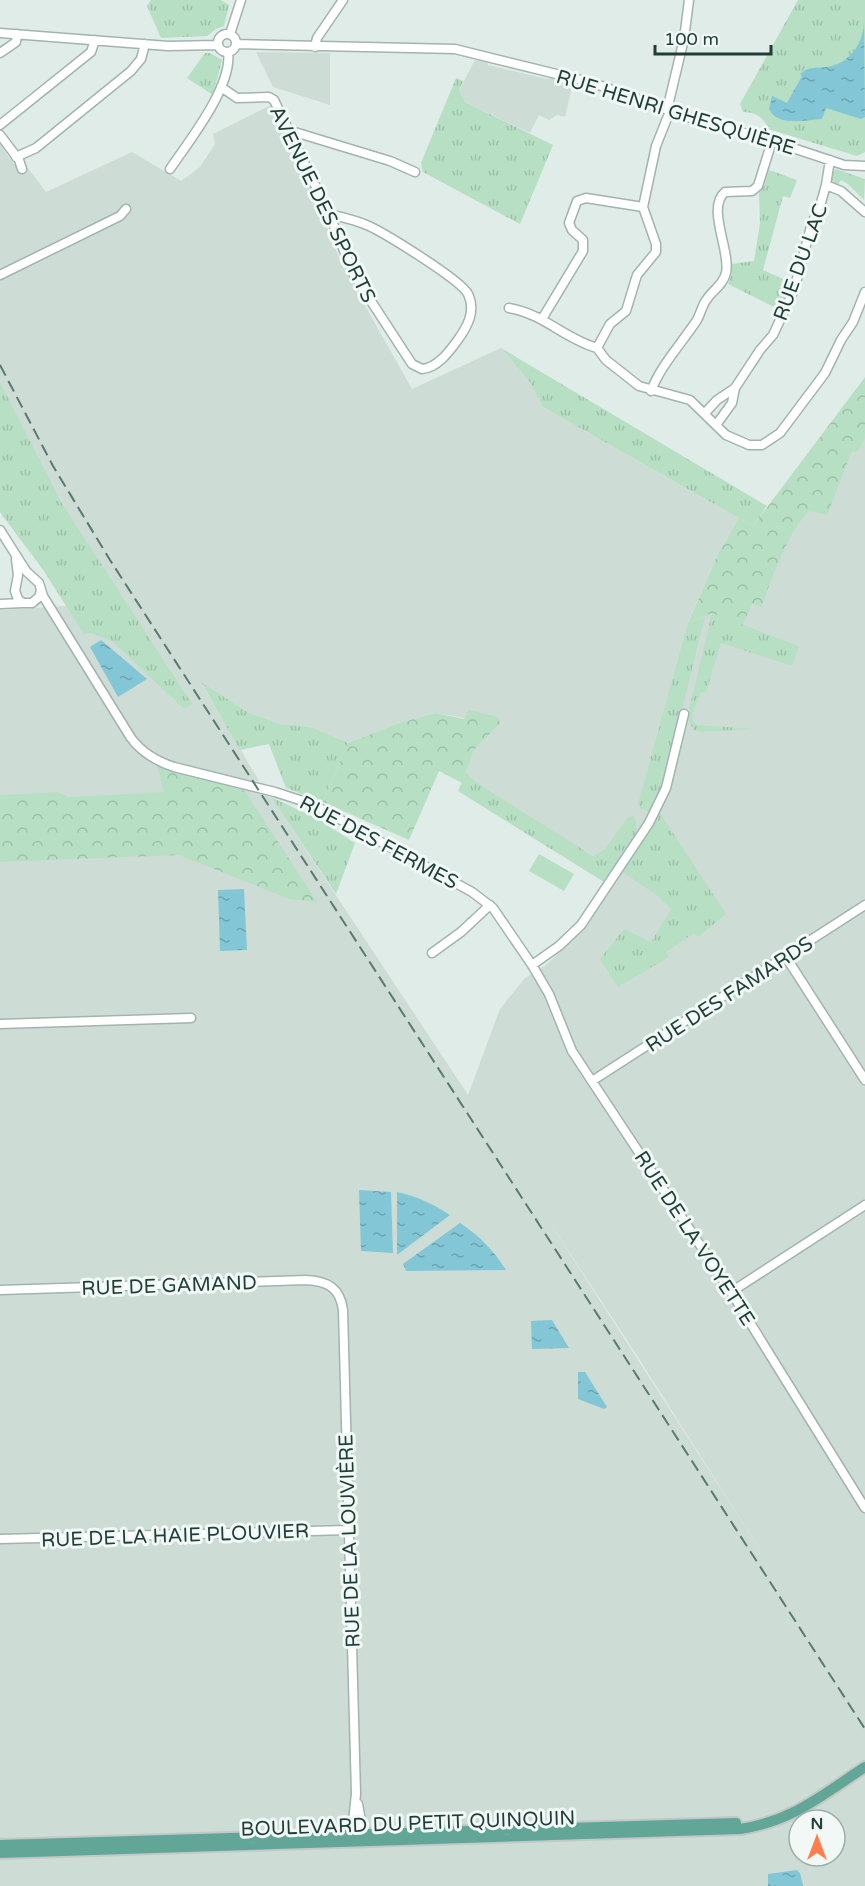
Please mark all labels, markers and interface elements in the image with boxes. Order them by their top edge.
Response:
scale bar [655,18,770,56]
text: 100 m [664,28,719,50]
street label: RUE HENRI GHESQUIÈRE [553,64,798,161]
street label: AVENUE DES SPORTS [264,102,380,307]
street label: RUE DU LAC [769,201,833,324]
street label: RUE DES FERMES [295,791,462,895]
street label: RUE DES FAMARDS [641,932,818,1058]
street label: RUE DE LA VOYETTE [629,1147,760,1330]
street label: RUE DE GAMAND [81,1271,257,1301]
street label: RUE DE LA LOUVIÈRE [333,1434,366,1648]
street label: RUE DE LA HAIE PLOUVIER [41,1519,309,1553]
street label: BOULEVARD DU PETIT QUINQUIN [240,1806,576,1842]
north arrow [787,1808,847,1868]
text: N [811,1814,823,1834]

